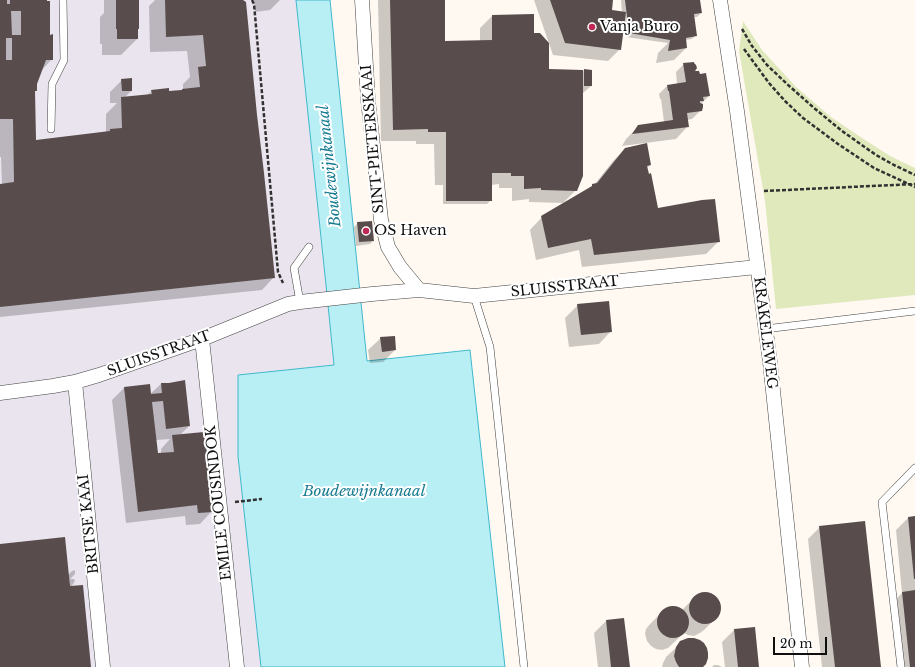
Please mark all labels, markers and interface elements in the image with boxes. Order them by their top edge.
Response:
place label: Vanja Buro [600,19,679,35]
marker: Vanja Buro [587,22,597,32]
street label: SINT-PIETERSKAAI [358,64,388,214]
water label: Boudewijnkanaal [315,104,345,228]
place label: OS Haven [374,223,447,239]
marker: OS Haven [361,226,371,236]
street label: SLUISSTRAAT [510,273,620,301]
street label: KRAKELEWEG [750,276,780,390]
street label: SLUISSTRAAT [105,327,213,381]
street label: EMILE COUSINDOK [203,425,235,581]
street label: BRITSE KAAI [75,473,103,575]
water label: Boudewijnkanaal [303,483,425,501]
scale bar [775,629,829,655]
text: 20 m [780,636,812,651]

